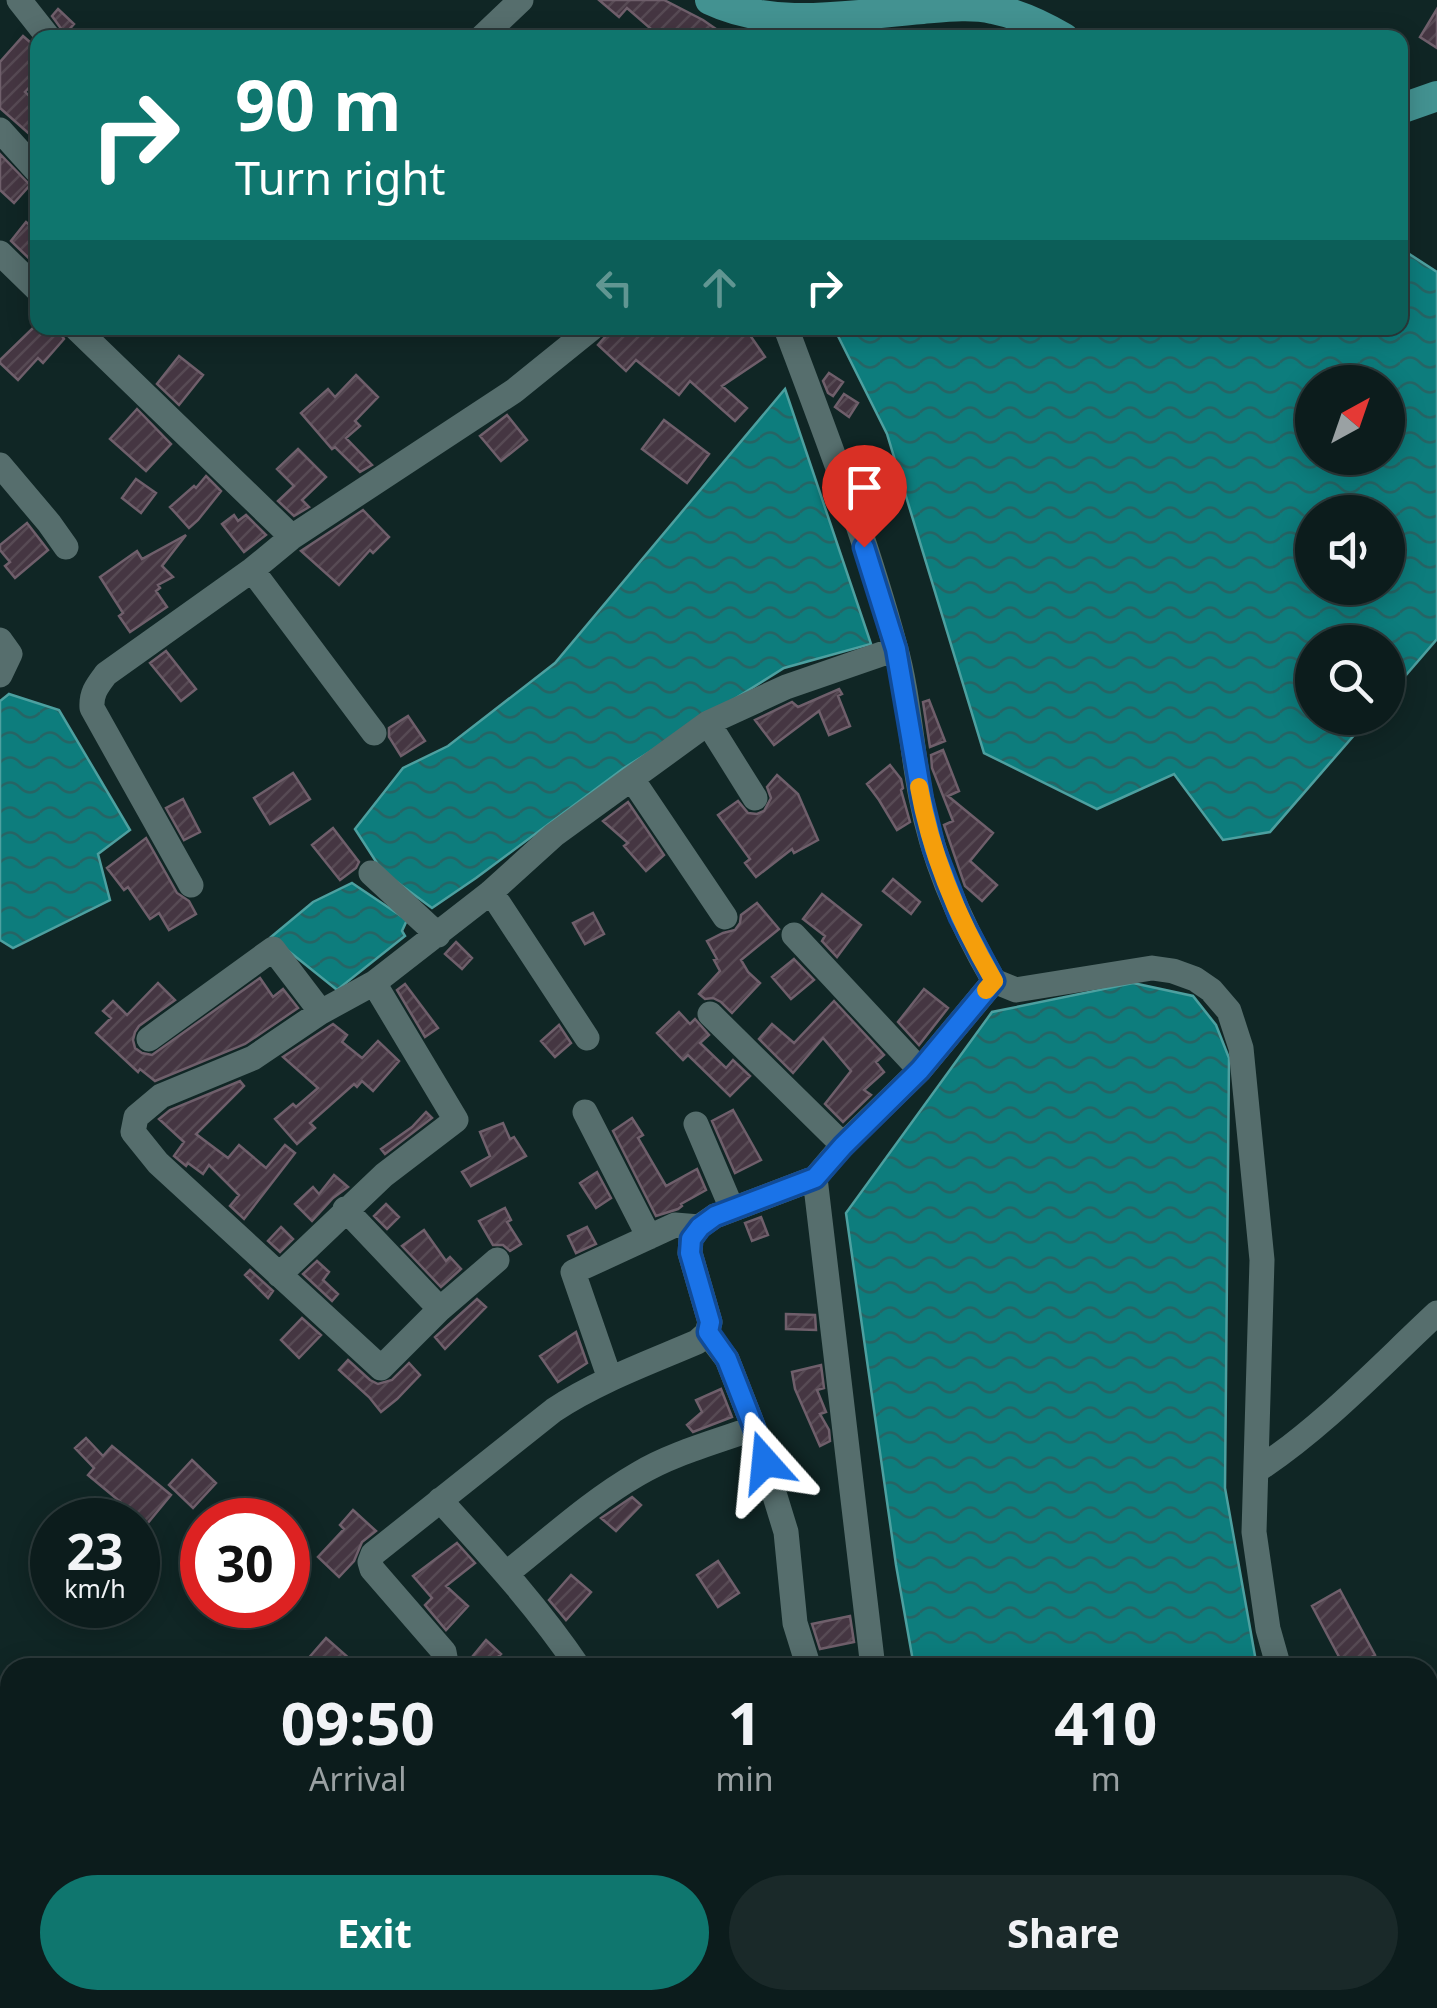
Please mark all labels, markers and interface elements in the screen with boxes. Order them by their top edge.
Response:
text: 90 m [235,56,402,152]
icon: right [70,70,200,200]
text: Turn right [235,147,446,208]
icon: left [587,260,642,315]
icon: ahead [692,260,747,315]
icon: right [797,260,852,315]
north arrow [1295,365,1405,475]
map controls [1295,365,1405,735]
pin [822,445,907,548]
icon: arrive [837,460,892,515]
button: sound [1295,495,1405,605]
button: search [1295,625,1405,735]
position arrow [713,1410,817,1514]
speed limit sign: 30 [180,1498,310,1628]
text: 23 [66,1517,124,1585]
text: km/h [64,1571,126,1605]
text: 09:50 [281,1681,435,1763]
text: 1 [727,1681,762,1763]
text: 410 [1054,1681,1157,1763]
text: Arrival [309,1757,407,1800]
text: min [716,1757,774,1800]
text: m [1091,1757,1121,1800]
button: Exit [40,1875,709,1990]
button: Share [729,1875,1398,1990]

